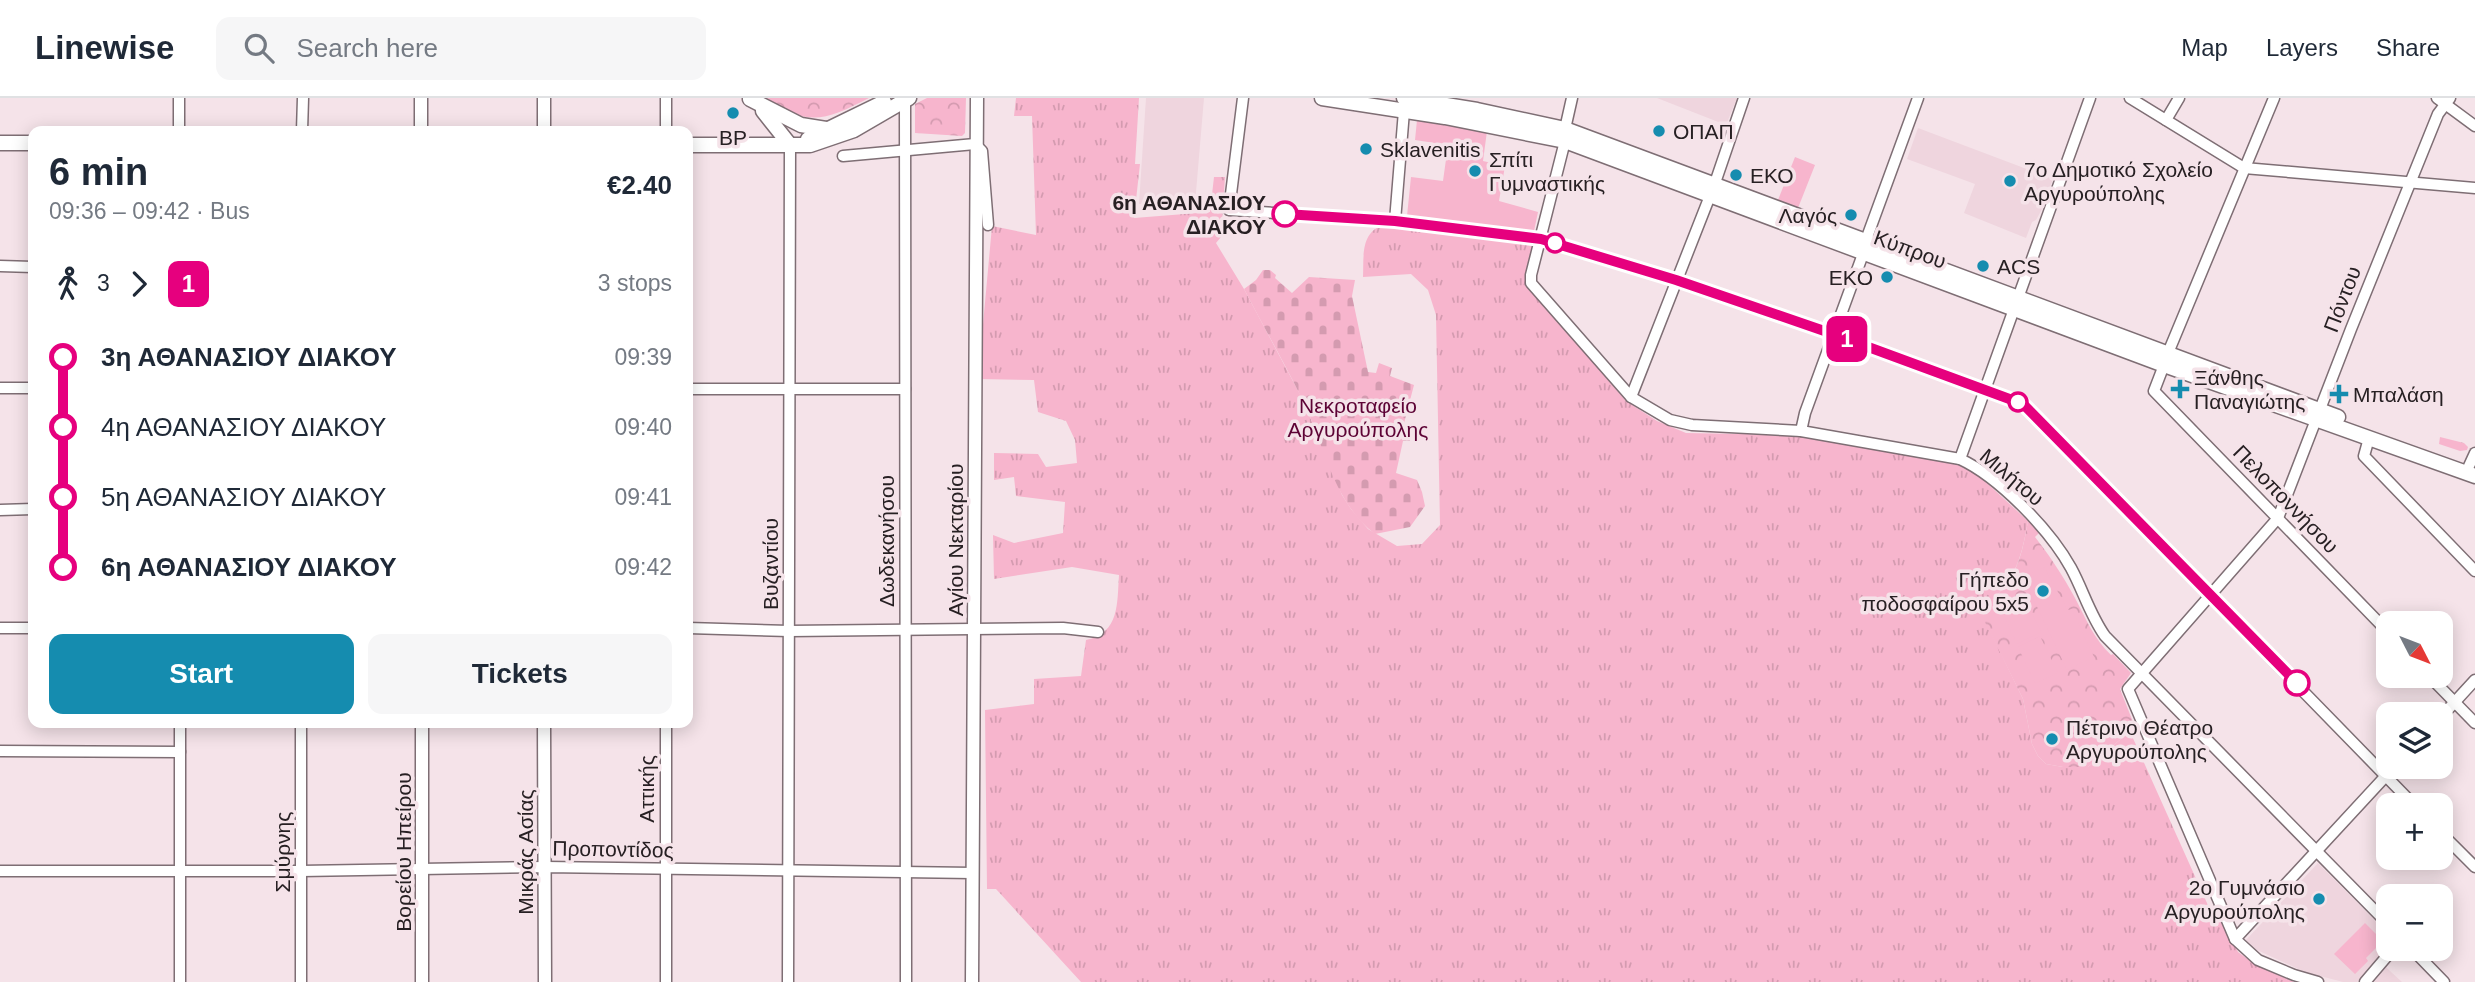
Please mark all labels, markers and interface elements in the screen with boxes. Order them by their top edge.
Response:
search box [216,17,706,80]
text: Linewise [35,29,174,66]
icon: search [240,29,278,67]
text: Search here [296,33,438,63]
text: Map [2181,34,2228,61]
text: Layers [2266,34,2338,61]
text: Share [2376,34,2440,61]
marker: BP [725,105,741,121]
place label: ΟΠΑΠ [1673,120,1734,143]
marker: ΟΠΑΠ [1651,123,1667,139]
place label: BP [719,126,747,149]
place label: Sklavenitis [1380,138,1480,161]
marker: Sklavenitis [1358,141,1374,157]
place label: Σπίτι Γυμναστικής [1489,148,1605,195]
text: 6 min [49,151,148,193]
place label: 7ο Δημοτικό Σχολείο Αργυρούπολης [2024,158,2213,205]
marker: Σπίτι Γυμναστικής [1467,163,1483,179]
place label: ΕΚΟ [1750,164,1794,187]
marker: ΕΚΟ [1728,167,1744,183]
text: €2.40 [607,170,672,200]
marker: 7ο Δημοτικό Σχολείο Αργυρούπολης [2002,173,2018,189]
place label: 6η ΑΘΑΝΑΣΙΟΥ ΔΙΑΚΟΥ [1112,191,1266,238]
text: 09:36 – 09:42 · Bus [49,198,250,224]
marker: 6η ΑΘΑΝΑΣΙΟΥ ΔΙΑΚΟΥ [1272,201,1298,227]
place label: Λαγός [1779,204,1837,227]
marker: Λαγός [1843,207,1859,223]
street label: Κύπρου [1871,225,1949,273]
unlabelled marker [1545,233,1565,253]
place label: ACS [1997,255,2040,278]
marker: ACS [1975,258,1991,274]
street label: Πόντου [2319,263,2365,335]
icon: walk [49,265,87,303]
icon: forward [120,265,158,303]
place label: EKO [1829,266,1873,289]
marker: EKO [1879,269,1895,285]
text: 3 [97,270,110,296]
text: 1 [182,270,195,297]
text: 3 stops [598,270,672,296]
line badge: 1 [1824,316,1870,362]
text: 1 [1840,325,1854,352]
text: 3η ΑΘΑΝΑΣΙΟΥ ΔΙΑΚΟΥ [101,342,397,372]
text: 09:39 [614,344,672,370]
place label: Ξάνθης Παναγιώτης [2194,366,2305,413]
marker: Ξάνθης Παναγιώτης [2172,381,2188,397]
place label: Μπαλάση [2353,383,2444,406]
marker: Μπαλάση [2331,386,2347,402]
unlabelled marker [2008,392,2028,412]
park label: Νεκροταφείο Αργυρούπολης [1288,394,1428,441]
text: 4η ΑΘΑΝΑΣΙΟΥ ΔΙΑΚΟΥ [101,412,386,442]
text: 09:40 [614,414,672,440]
street label: Πελοποννήσου [2229,440,2343,558]
street label: Μιλήτου [1976,444,2048,510]
street label: Αγίου Νεκταρίου [944,464,967,616]
street label: Δωδεκανήσου [875,475,898,607]
text: 5η ΑΘΑΝΑΣΙΟΥ ΔΙΑΚΟΥ [101,482,386,512]
text: 09:41 [614,484,672,510]
street label: Βυζαντίου [759,518,782,610]
text: 6η ΑΘΑΝΑΣΙΟΥ ΔΙΑΚΟΥ [101,552,397,582]
text: 09:42 [614,554,672,580]
place label: Γήπεδο ποδοσφαίρου 5x5 [1862,568,2029,615]
marker: Γήπεδο ποδοσφαίρου 5x5 [2035,583,2051,599]
north arrow [2376,611,2454,688]
map controls [2376,611,2453,961]
button: Start [49,634,354,714]
button: Tickets [368,634,672,714]
unlabelled marker [2284,670,2310,696]
button: layers [2376,702,2453,779]
place label: Πέτρινο Θέατρο Αργυρούπολης [2066,716,2213,763]
marker: Πέτρινο Θέατρο Αργυρούπολης [2044,731,2060,747]
street label: Αττικής [635,755,658,823]
street label: Βορείου Ηπείρου [392,772,415,932]
street label: Μικράς Ασίας [514,789,537,915]
button: + [2376,793,2453,870]
street label: Σμύρνης [271,812,294,892]
street label: Προποντίδος [552,836,674,862]
place label: 2ο Γυμνάσιο Αργυρούπολης [2164,876,2305,923]
button: − [2376,884,2453,961]
marker: 2ο Γυμνάσιο Αργυρούπολης [2311,891,2327,907]

